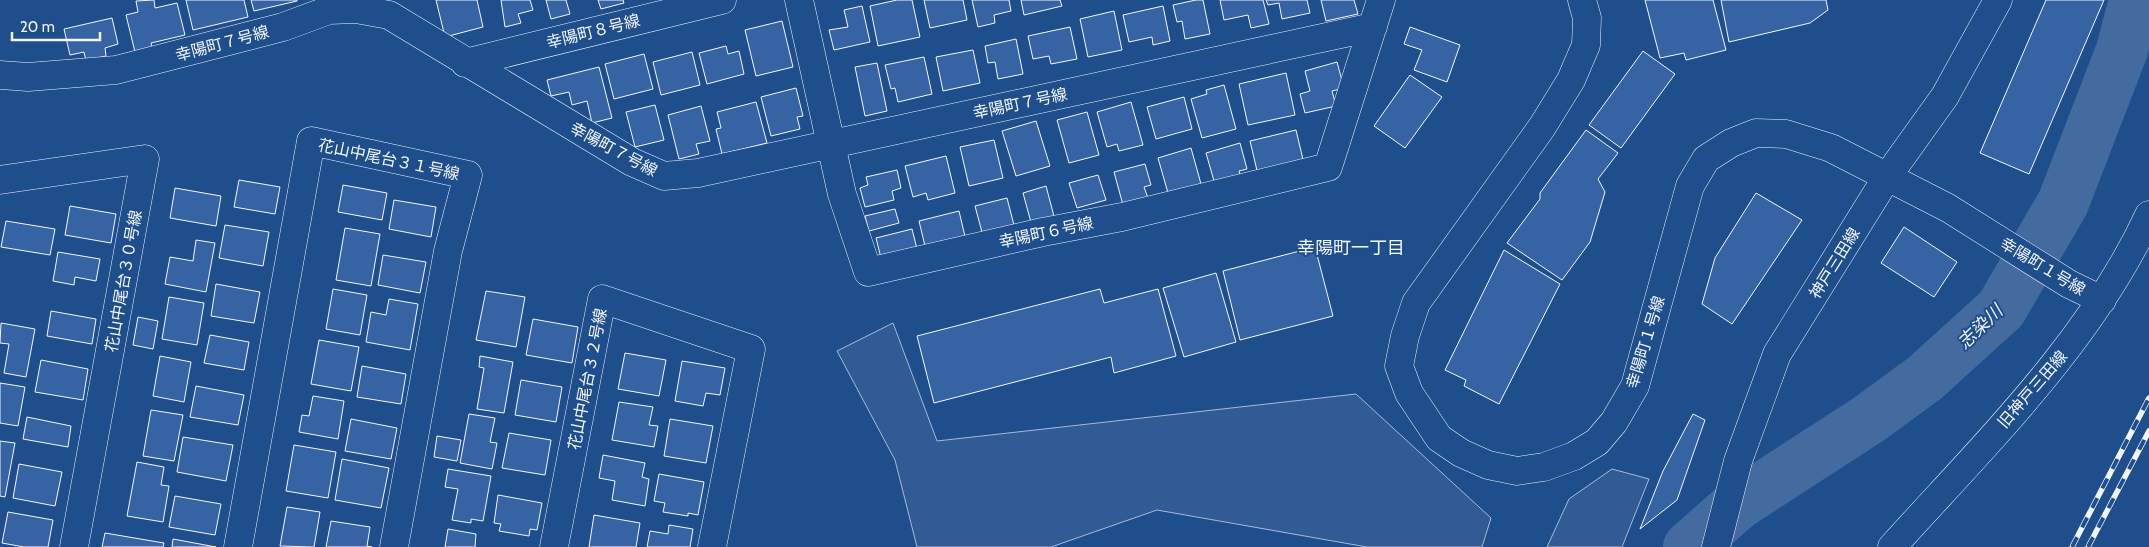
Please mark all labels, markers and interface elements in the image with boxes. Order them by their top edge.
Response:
scale bar [12,10,100,42]
street label: 幸陽町８号線 [544,11,642,52]
text: 20 m [20,18,55,36]
street label: 幸陽町７号線 [173,22,271,65]
street label: 幸陽町７号線 [971,84,1069,123]
street label: 幸陽町７号線 [567,119,661,180]
street label: 花山中尾台３１号線 [316,135,461,184]
street label: 花山中尾台３０号線 [102,209,145,354]
street label: 幸陽町６号線 [997,213,1095,252]
street label: 神戸三田線 [1805,224,1864,302]
street label: 幸陽町１号線 [1997,234,2089,299]
district label: 幸陽町一丁目 [1297,237,1405,259]
street label: 幸陽町１号線 [1622,293,1669,391]
water label: 志染川 [1953,299,2009,354]
street label: 花山中尾台３２号線 [564,307,611,452]
street label: 旧神戸三田線 [1994,347,2071,432]

